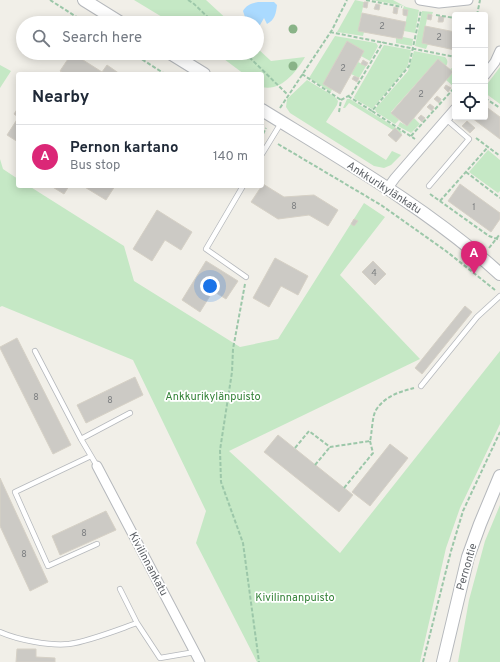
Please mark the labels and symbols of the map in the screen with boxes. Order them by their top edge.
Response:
house number: 2 [379,21,385,32]
house number: 2 [436,32,442,43]
house number: 2 [340,63,346,74]
house number: 2 [418,89,424,100]
street label: Ankkurikylänkatu [344,159,424,217]
house number: 8 [291,201,297,212]
house number: 1 [472,202,476,213]
pin: A [461,241,487,274]
house number: 4 [371,268,377,279]
your location [200,276,220,296]
park label: Ankkurikylänpuisto [165,390,261,404]
house number: 8 [33,392,39,403]
house number: 8 [107,395,113,406]
house number: 8 [81,528,87,539]
street label: Kivilinnankatu [125,530,171,598]
street label: Pernontie [454,542,480,592]
house number: 8 [21,549,27,560]
park label: Kivilinnanpuisto [255,591,335,605]

